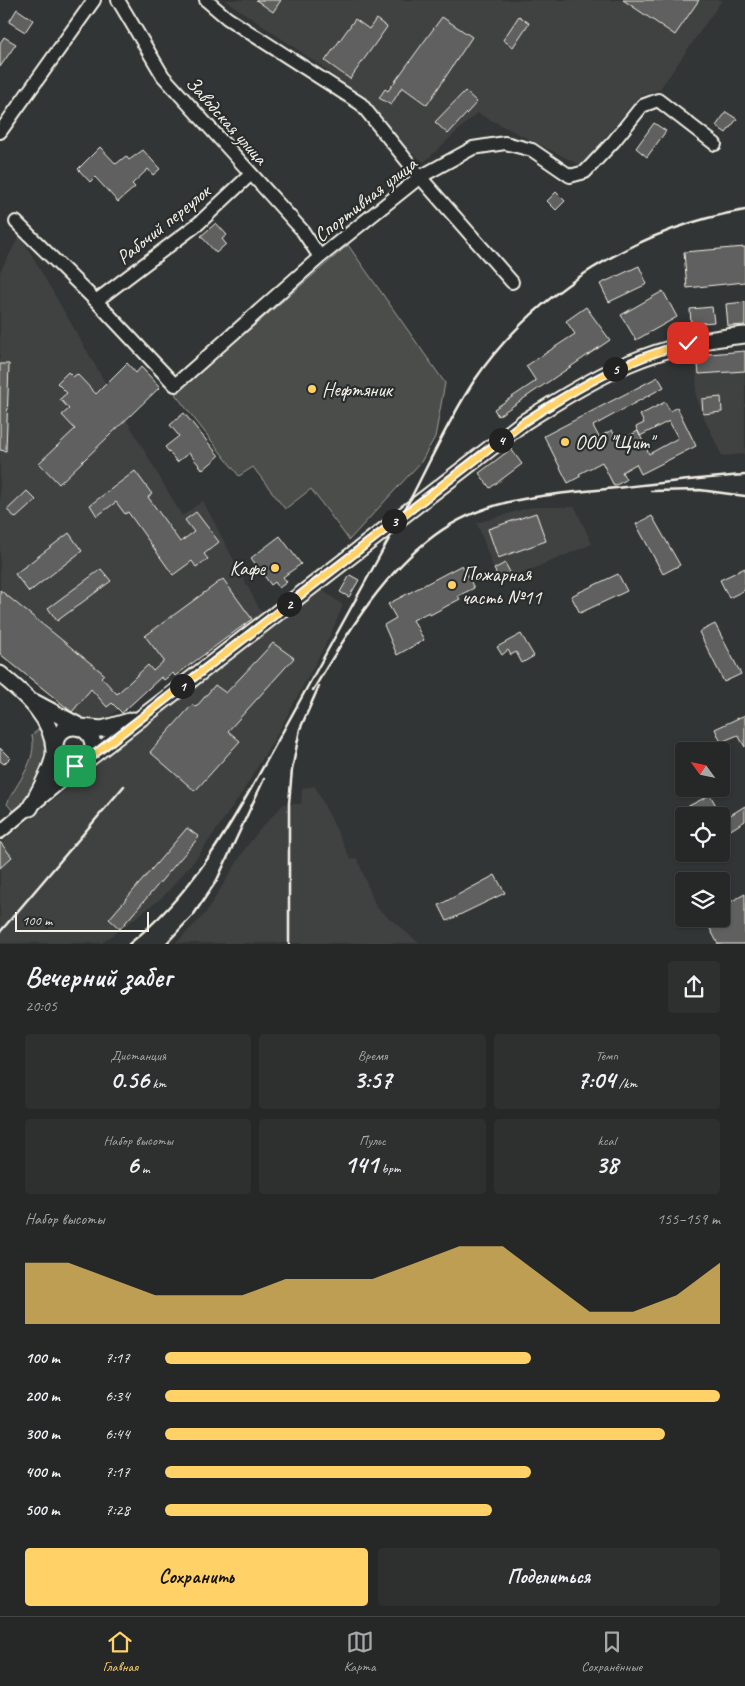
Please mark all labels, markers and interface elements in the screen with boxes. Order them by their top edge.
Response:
street label: Заводская улица [180,71,274,171]
street label: Спортивная улица [309,151,423,247]
street label: Рабочий переулок [111,178,217,270]
pin [667,322,709,364]
icon: check [674,329,702,357]
pin: 5 [602,356,628,382]
text: 5 [612,361,619,378]
place label: Нефтяник [322,377,393,402]
marker: Нефтяник [306,383,318,395]
pin: 4 [488,428,514,452]
place label: ООО "Щит" [575,430,658,455]
text: 4 [498,432,505,449]
marker: ООО "Щит" [559,436,571,448]
pin: 3 [382,508,406,534]
text: 3 [391,513,398,530]
place label: Кафе [230,556,266,581]
marker: Кафе [269,562,281,574]
place label: Пожарная часть №11 [462,562,542,610]
marker: Пожарная часть №11 [446,579,458,591]
pin: 2 [276,592,302,616]
text: 2 [286,596,293,613]
pin: 1 [170,674,194,698]
text: 1 [179,678,186,695]
north arrow [675,742,730,798]
map controls [675,742,730,927]
pin [54,745,96,787]
icon: arrive [61,752,89,780]
button: locate [675,807,730,862]
button: layers [675,872,730,927]
scale bar [15,908,149,932]
text: 100 m [22,912,52,929]
text: Вечерний забег [25,959,172,994]
button: share [668,961,720,1013]
text: 20:05 [25,996,57,1016]
text: Дистанция [110,1047,166,1064]
text: Время [358,1047,387,1064]
text: Темп [596,1047,618,1064]
text: 0.56 [110,1064,149,1096]
text: 3:57 [353,1064,392,1096]
text: 7:04 [577,1064,615,1096]
text: km [149,1075,166,1092]
text: /km [615,1075,637,1092]
text: Набор высоты [103,1132,173,1149]
text: Пульс [359,1132,386,1149]
text: kcal [598,1132,616,1149]
text: 6 [127,1149,138,1181]
text: 141 [344,1149,378,1181]
text: 38 [596,1149,618,1181]
text: m [138,1160,150,1177]
text: bpm [378,1160,401,1177]
text: Набор высоты [25,1209,104,1229]
text: 155–159 m [657,1209,720,1229]
text: 100 m [25,1348,60,1368]
text: 7:17 [105,1348,130,1368]
text: 200 m [25,1386,60,1406]
text: 6:34 [105,1386,130,1406]
text: 300 m [25,1424,60,1444]
text: 6:44 [105,1424,130,1444]
text: 400 m [25,1462,60,1482]
text: 7:17 [105,1462,130,1482]
text: 500 m [25,1500,59,1520]
text: 7:28 [105,1500,130,1520]
button: Сохранить [25,1548,368,1606]
button: Поделиться [378,1548,720,1606]
tab: Главная [103,1628,138,1675]
tab: Карта [344,1628,376,1675]
tab: Сохранённые [581,1628,642,1675]

